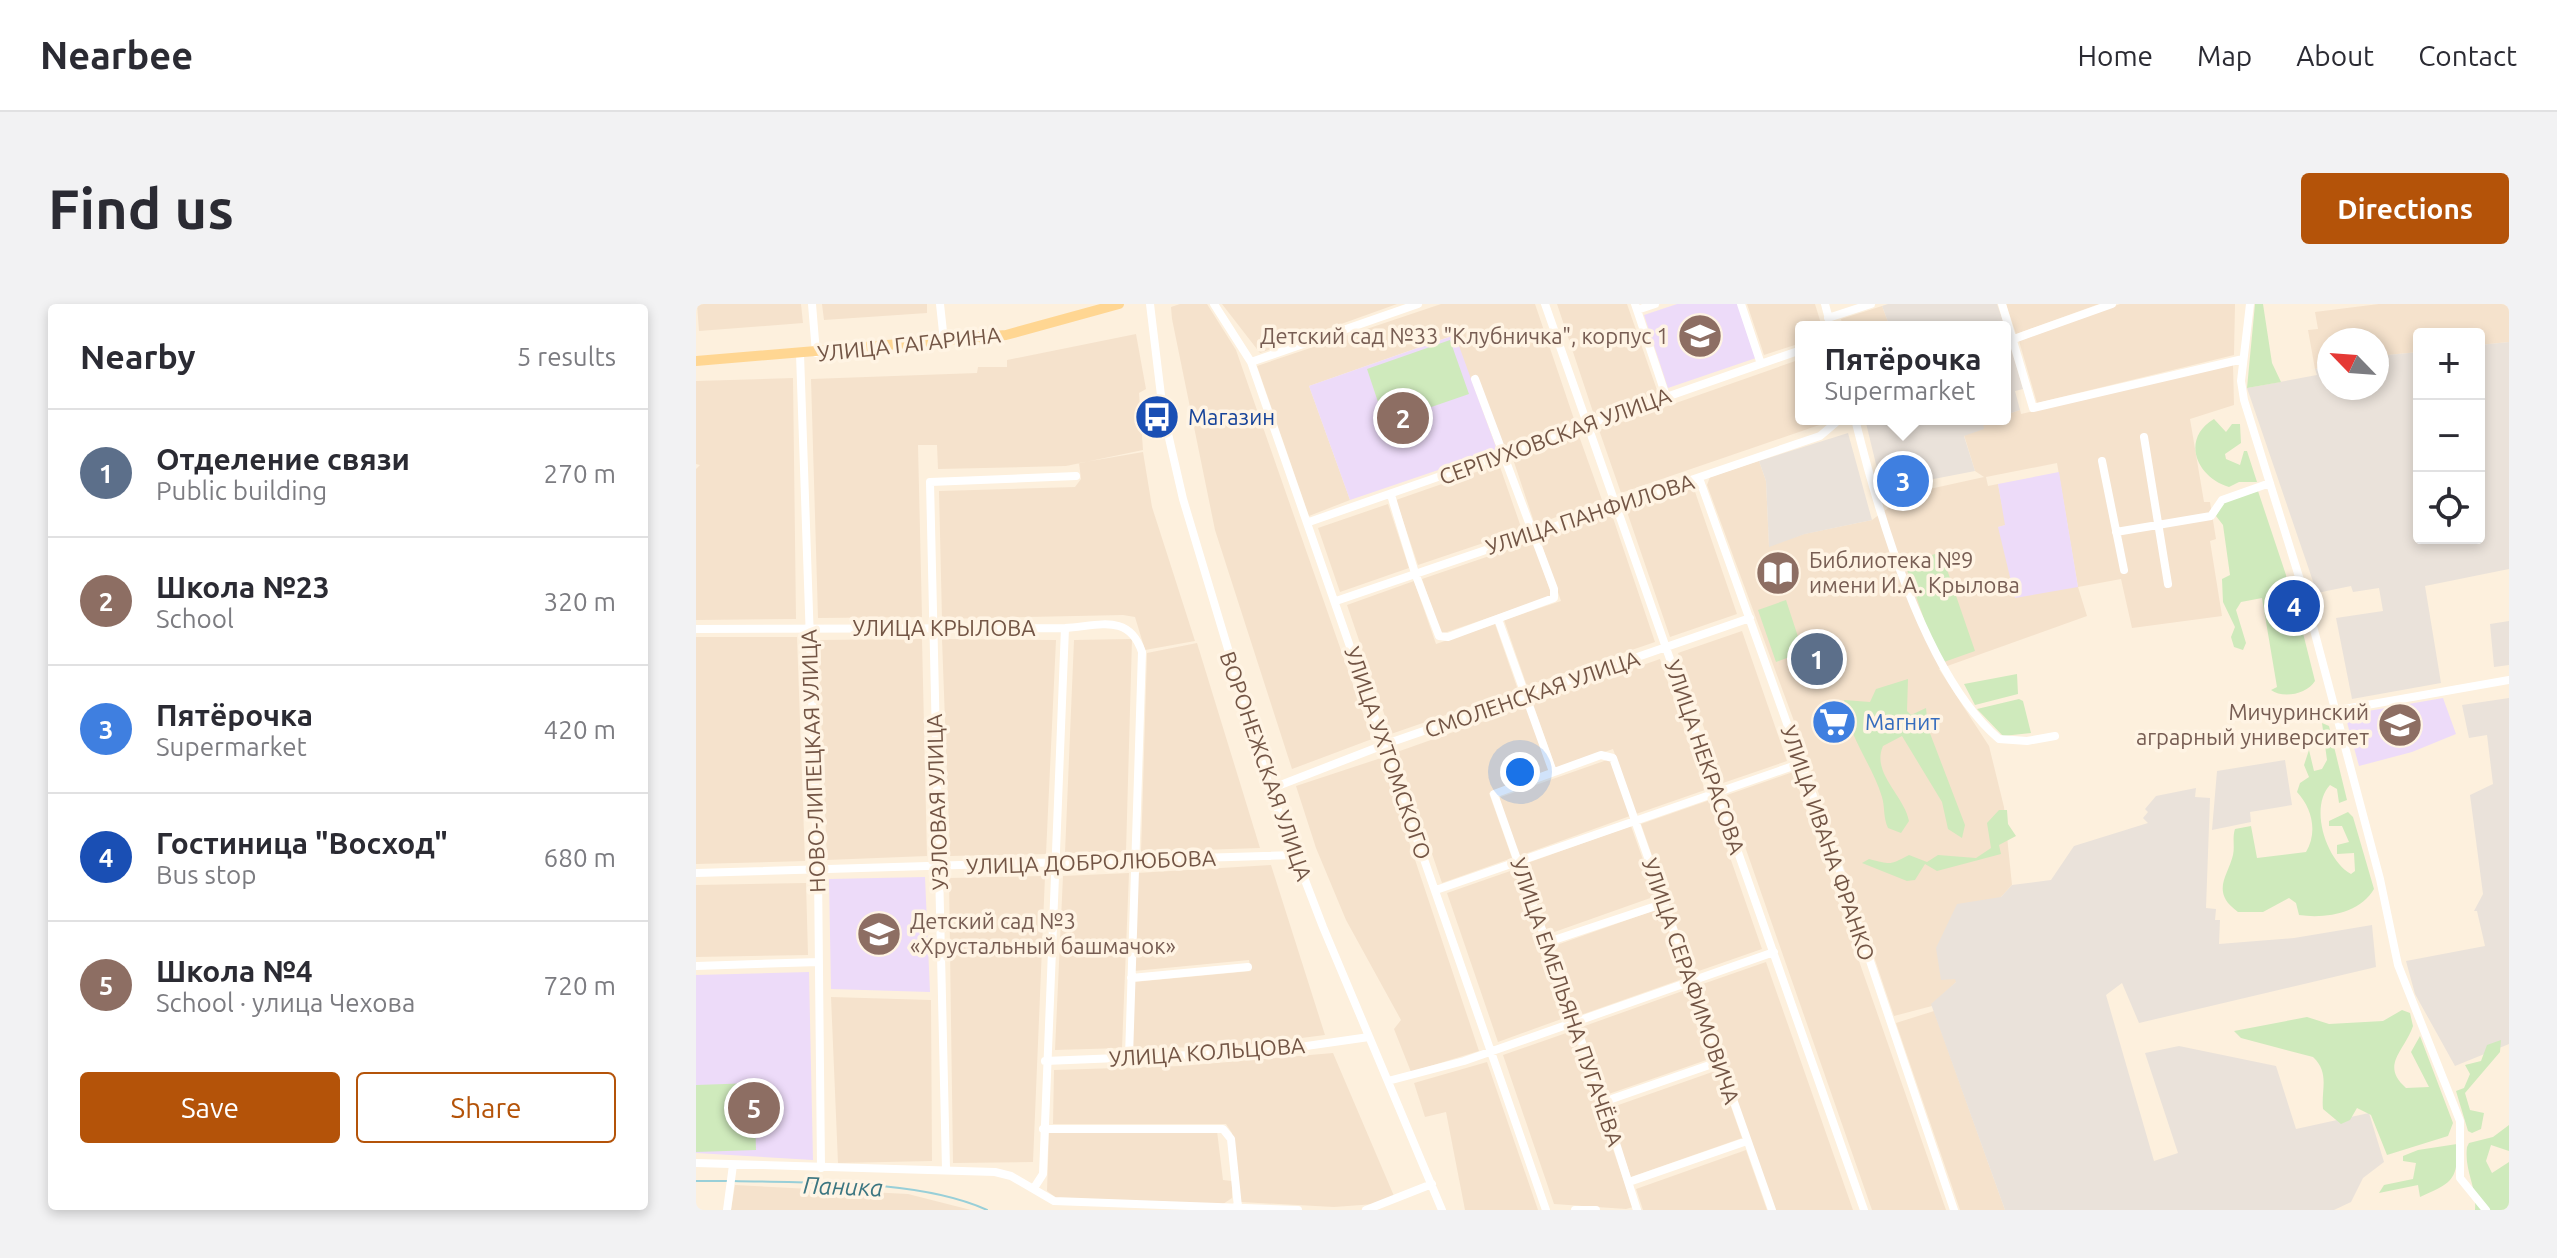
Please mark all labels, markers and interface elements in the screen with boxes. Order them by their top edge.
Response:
text: Nearbee [40,34,193,76]
text: Home [2078,40,2153,71]
text: Map [2197,40,2252,71]
text: About [2296,40,2374,71]
text: Contact [2418,40,2517,71]
button: Directions [2301,173,2509,244]
text: Find us [48,177,234,240]
school or university icon: Детский сад №33 "Клубничка", корпус 1 [1676,312,1724,360]
street label: УЛИЦА ГАГАРИНА [816,321,1003,366]
popup [1795,321,2011,425]
place label: Детский сад №33 "Клубничка", корпус 1 [1260,323,1669,348]
north arrow [2317,328,2389,400]
map controls [2413,328,2485,544]
button: + [2413,328,2485,400]
text: Nearby [80,337,195,375]
text: 5 results [517,342,616,371]
text: Пятёрочка [1824,342,1982,376]
text: Supermarket [1824,376,1975,405]
street label: СЕРПУХОВСКАЯ УЛИЦА [1436,382,1675,489]
pin: 2 [1377,388,1429,448]
bus stop icon: Магазин [1133,393,1181,441]
button: − [2413,400,2485,472]
place label: Магазин [1188,404,1275,429]
text: Отделение связи [156,442,410,476]
pin: 3 [1877,451,1929,511]
text: 1 [99,459,113,488]
text: 270 m [544,459,616,488]
street label: УЛИЦА ПАНФИЛОВА [1483,468,1698,559]
button: locate [2413,472,2485,544]
text: Public building [156,476,327,505]
place label: Библиотека №9 имени И.А. Крылова [1809,547,2020,597]
library icon: Библиотека №9 имени И.А. Крылова [1754,549,1802,597]
text: Школа №23 [156,570,330,604]
pin: 4 [2268,576,2320,636]
text: 2 [99,587,113,616]
text: 320 m [544,587,616,616]
text: School [156,604,234,633]
street label: УЛИЦА КРЫЛОВА [852,615,1036,640]
street label: НОВО-ЛИПЕЦКАЯ УЛИЦА [795,628,830,893]
pin: 1 [1791,629,1843,689]
street label: УЛИЦА УХТОМСКОГО [1340,643,1437,862]
street label: СМОЛЕНСКАЯ УЛИЦА [1421,645,1643,742]
street label: ВОРОНЕЖСКАЯ УЛИЦА [1215,648,1318,884]
street label: УЛИЦА НЕКРАСОВА [1660,656,1751,858]
text: Пятёрочка [156,698,313,732]
supermarket icon: Магнит [1810,698,1858,746]
place label: Мичуринский аграрный университет [2136,699,2369,749]
school or university icon: Мичуринский аграрный университет [2376,701,2424,749]
place label: Магнит [1865,709,1940,734]
street label: УЗЛОВАЯ УЛИЦА [921,713,952,891]
text: 3 [99,715,113,744]
text: 420 m [544,715,616,744]
street label: УЛИЦА ИВАНА ФРАНКО [1776,722,1881,964]
text: Supermarket [156,732,307,761]
your location [1500,752,1540,792]
text: Гостиница "Восход" [156,826,448,860]
text: 4 [99,843,113,872]
text: 680 m [544,843,616,872]
street label: УЛИЦА ДОБРОЛЮБОВА [966,845,1217,878]
street label: УЛИЦА ЕМЕЛЬЯНА ПУГАЧЁВА [1506,854,1629,1150]
street label: УЛИЦА СЕРАФИМОВИЧА [1638,855,1746,1108]
text: Bus stop [156,860,256,889]
place label: Детский сад №3 «Хрустальный башмачок» [910,908,1176,958]
school or university icon: Детский сад №3 «Хрустальный башмачок» [855,910,903,958]
text: Школа №4 [156,954,313,988]
text: 5 [99,971,113,1000]
text: 720 m [544,971,616,1000]
text: School · улица Чехова [156,988,415,1017]
street label: УЛИЦА КОЛЬЦОВА [1108,1032,1307,1071]
button: Save [80,1072,340,1143]
button: Share [356,1072,616,1143]
pin: 5 [728,1078,780,1138]
water label: Паника [803,1172,883,1201]

